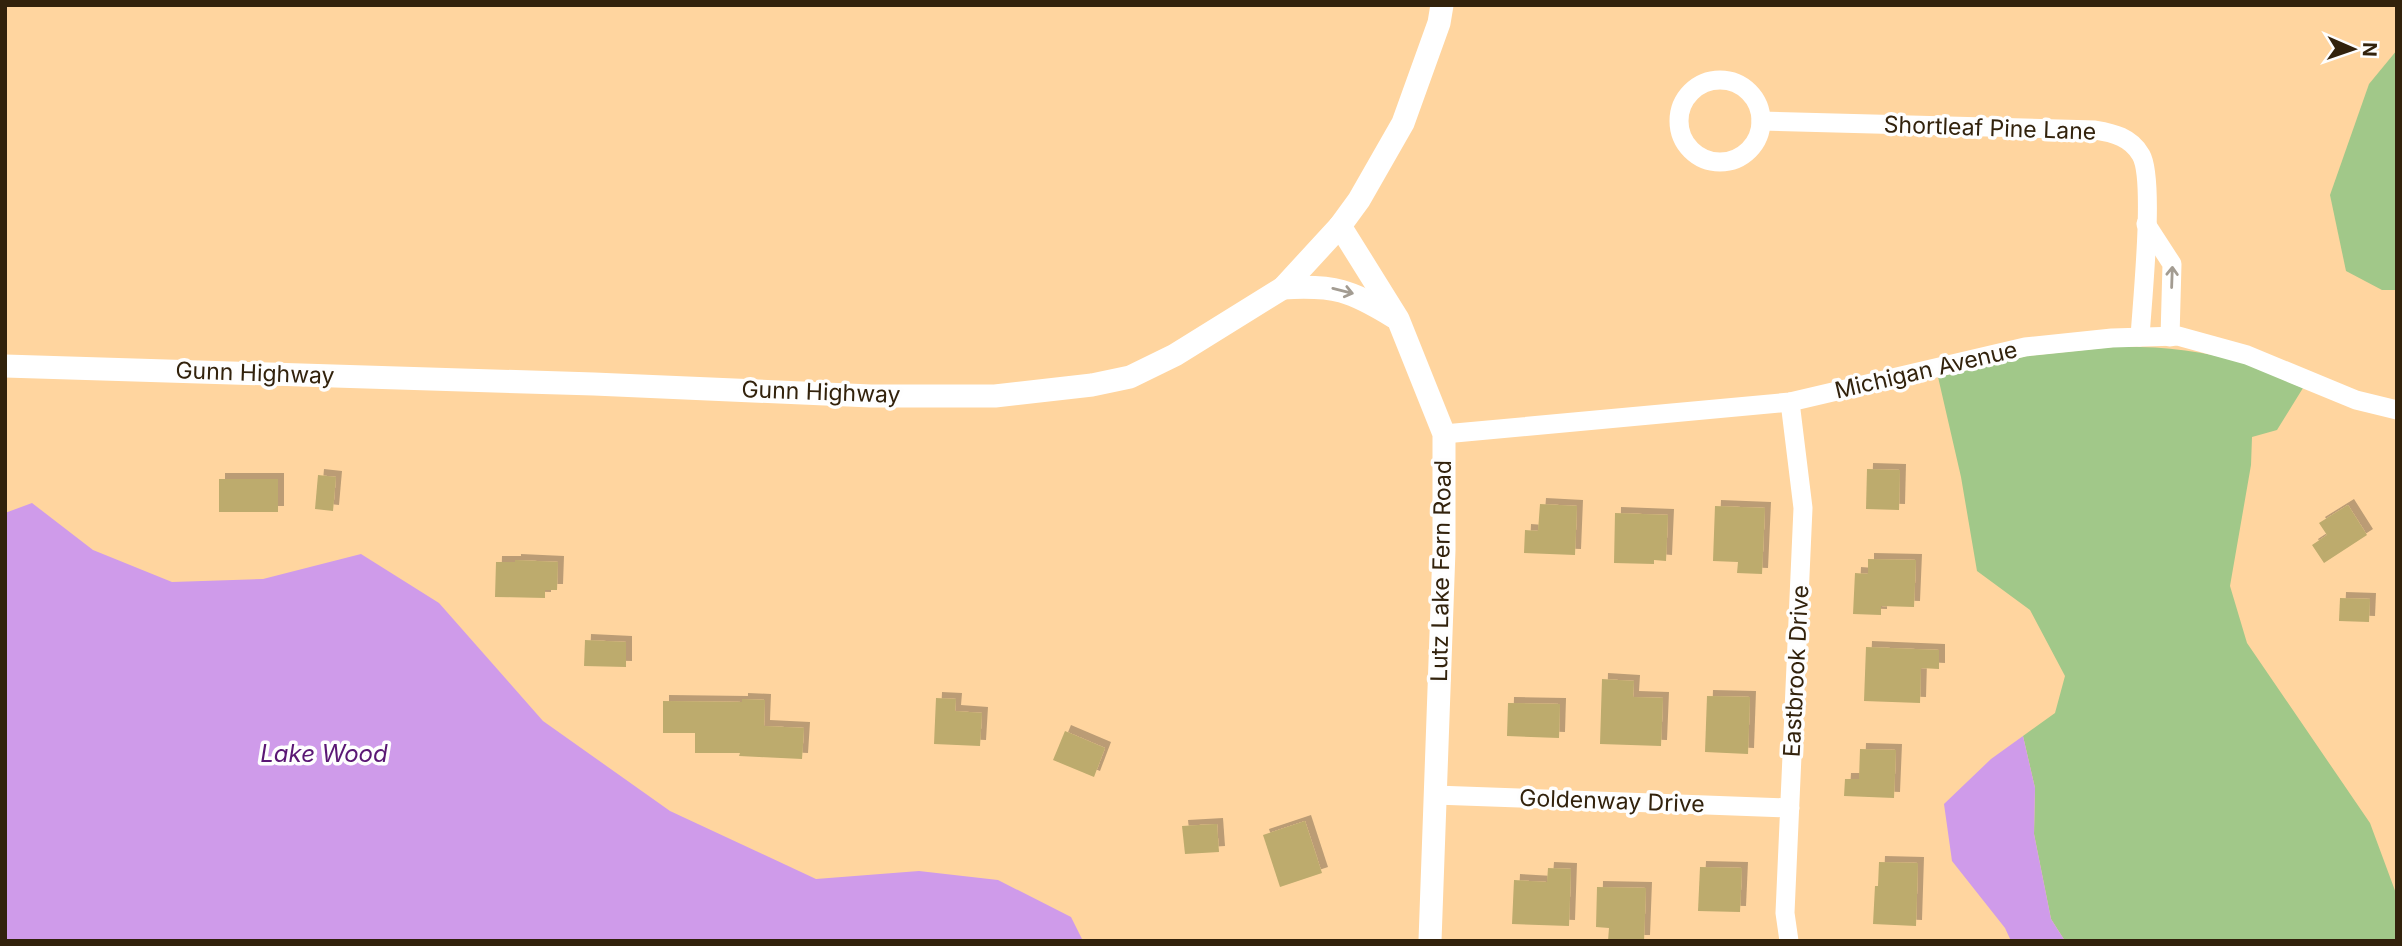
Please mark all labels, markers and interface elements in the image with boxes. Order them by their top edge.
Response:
north arrow [2318,14,2388,84]
text: N [2358,42,2381,57]
street label: Shortleaf Pine Lane [1883,110,2097,146]
one-way arrow [2165,265,2179,288]
one-way arrow [1331,285,1354,298]
street label: Michigan Avenue [1832,335,2020,405]
street label: Gunn Highway [175,356,335,390]
street label: Gunn Highway [741,375,901,409]
street label: Lutz Lake Fern Road [1425,460,1457,682]
street label: Eastbrook Drive [1778,584,1814,758]
water label: Lake Wood [260,739,388,768]
street label: Goldenway Drive [1519,784,1705,818]

